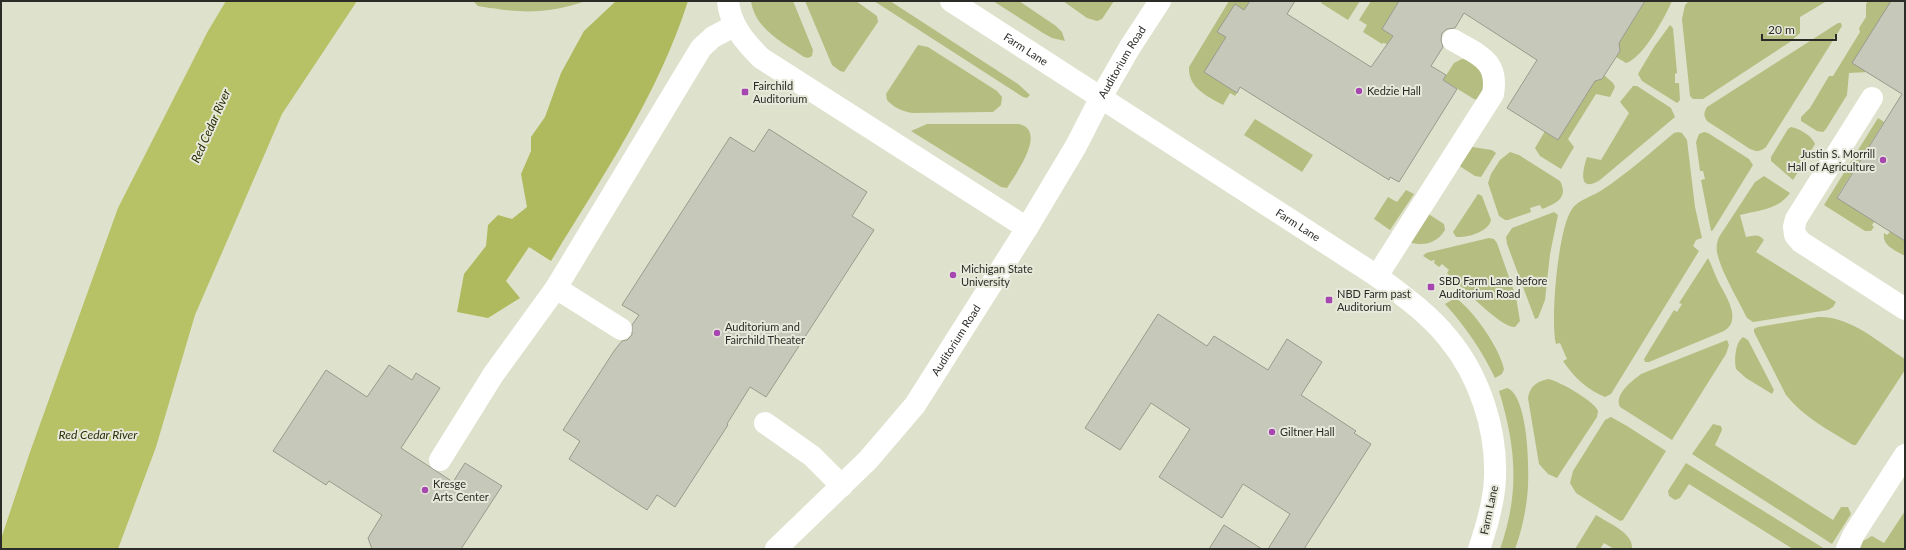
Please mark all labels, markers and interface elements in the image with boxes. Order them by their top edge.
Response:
scale bar [1762,16,1836,42]
text: 20 m [1768,22,1795,37]
street label: Auditorium Road [1095,23,1148,100]
street label: Farm Lane [1002,30,1051,68]
place label: Fairchild Auditorium [753,79,807,105]
place label: Kedzie Hall [1367,84,1421,97]
water label: Red Cedar River [188,86,234,165]
marker: Kedzie Hall [1354,86,1364,96]
marker: Fairchild Auditorium [740,87,750,97]
place label: Justin S. Morrill Hall of Agriculture [1788,147,1875,173]
marker: Justin S. Morrill Hall of Agriculture [1878,155,1888,165]
street label: Farm Lane [1274,206,1323,244]
place label: Michigan State University [961,262,1033,288]
marker: Michigan State University [948,270,958,280]
place label: SBD Farm Lane before Auditorium Road [1439,274,1548,300]
marker: SBD Farm Lane before Auditorium Road [1426,282,1436,292]
place label: NBD Farm past Auditorium [1337,287,1411,313]
marker: NBD Farm past Auditorium [1324,295,1334,305]
street label: Auditorium Road [928,302,983,378]
place label: Auditorium and Fairchild Theater [725,320,805,346]
marker: Auditorium and Fairchild Theater [712,328,722,338]
place label: Giltner Hall [1280,425,1335,438]
water label: Red Cedar River [59,427,138,442]
marker: Giltner Hall [1267,427,1277,437]
place label: Kresge Arts Center [433,477,489,503]
street label: Farm Lane [1477,484,1500,536]
marker: Kresge Arts Center [420,485,430,495]

